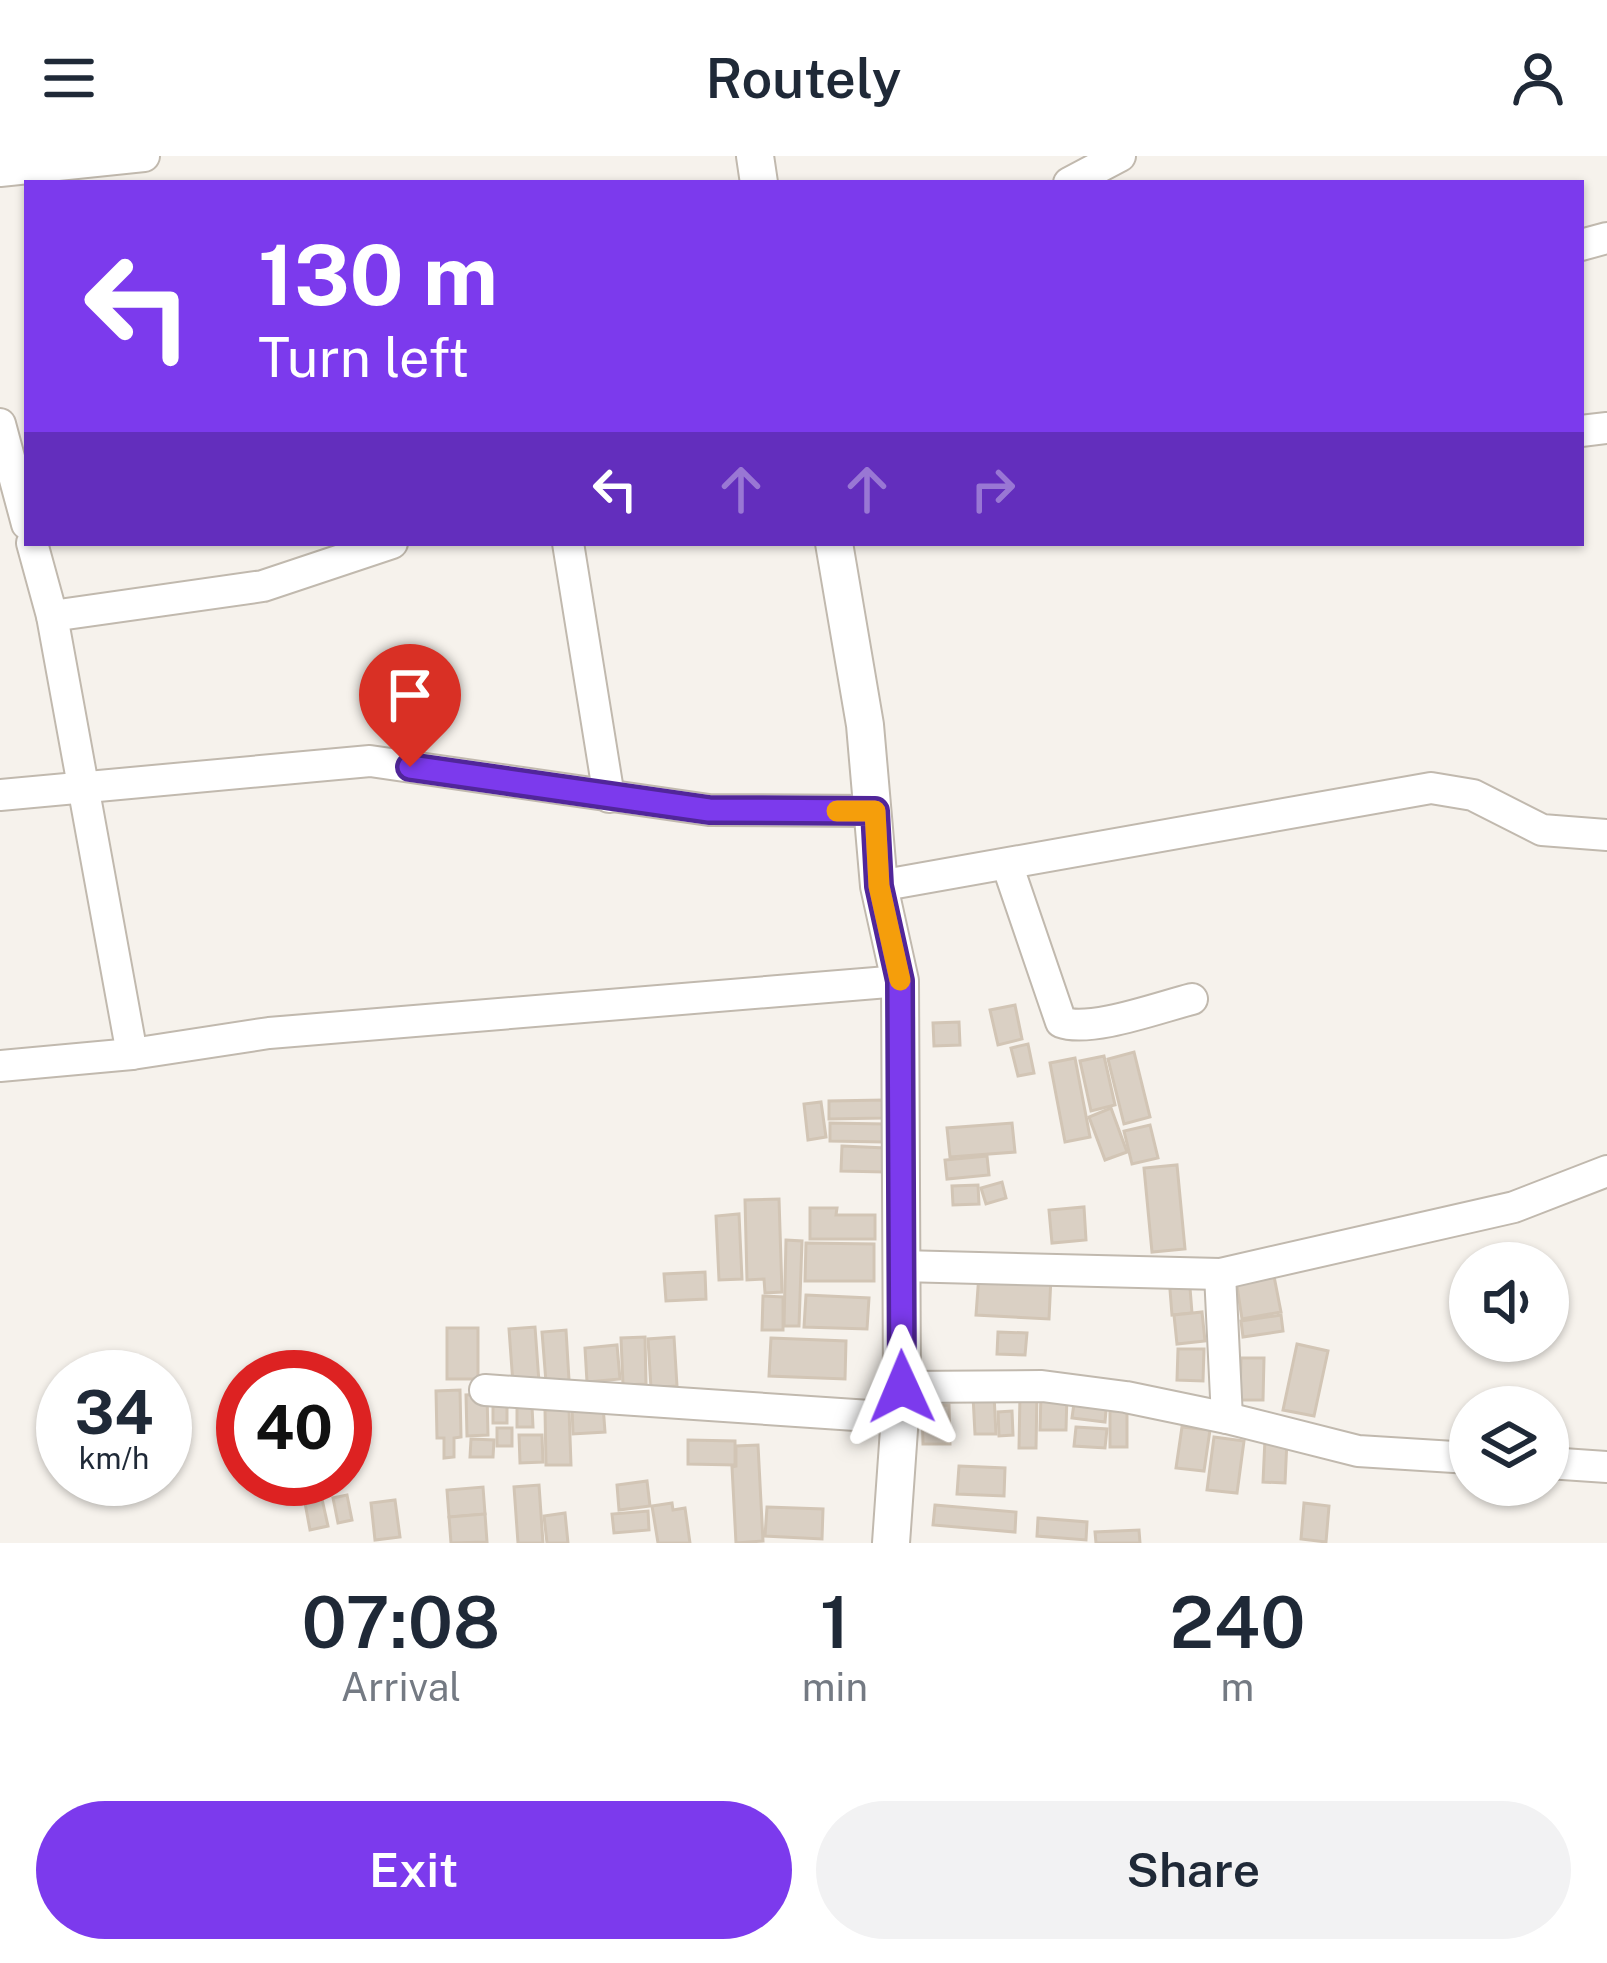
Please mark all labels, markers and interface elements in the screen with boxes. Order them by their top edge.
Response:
icon: menu [36,45,102,111]
icon: person [1505,45,1571,111]
text: Routely [705,47,902,110]
text: 130 m [258,225,498,324]
icon: left [60,228,216,384]
text: Turn left [258,326,469,389]
icon: left [582,456,648,522]
icon: ahead [708,456,774,522]
icon: ahead [834,456,900,522]
icon: right [960,456,1026,522]
pin [359,644,461,767]
icon: arrive [377,662,443,728]
map controls [1449,1242,1569,1506]
button: sound [1449,1242,1569,1362]
position arrow [839,1324,965,1450]
speed limit sign: 40 [216,1350,372,1506]
text: 34 [74,1377,154,1448]
button: layers [1449,1386,1569,1506]
text: km/h [79,1440,149,1476]
text: 07:08 [301,1580,500,1664]
text: 1 [820,1580,850,1664]
text: 240 [1169,1580,1306,1664]
text: Arrival [341,1664,461,1710]
text: min [802,1664,868,1710]
text: m [1221,1664,1254,1710]
button: Exit [36,1801,792,1939]
button: Share [816,1801,1571,1939]

